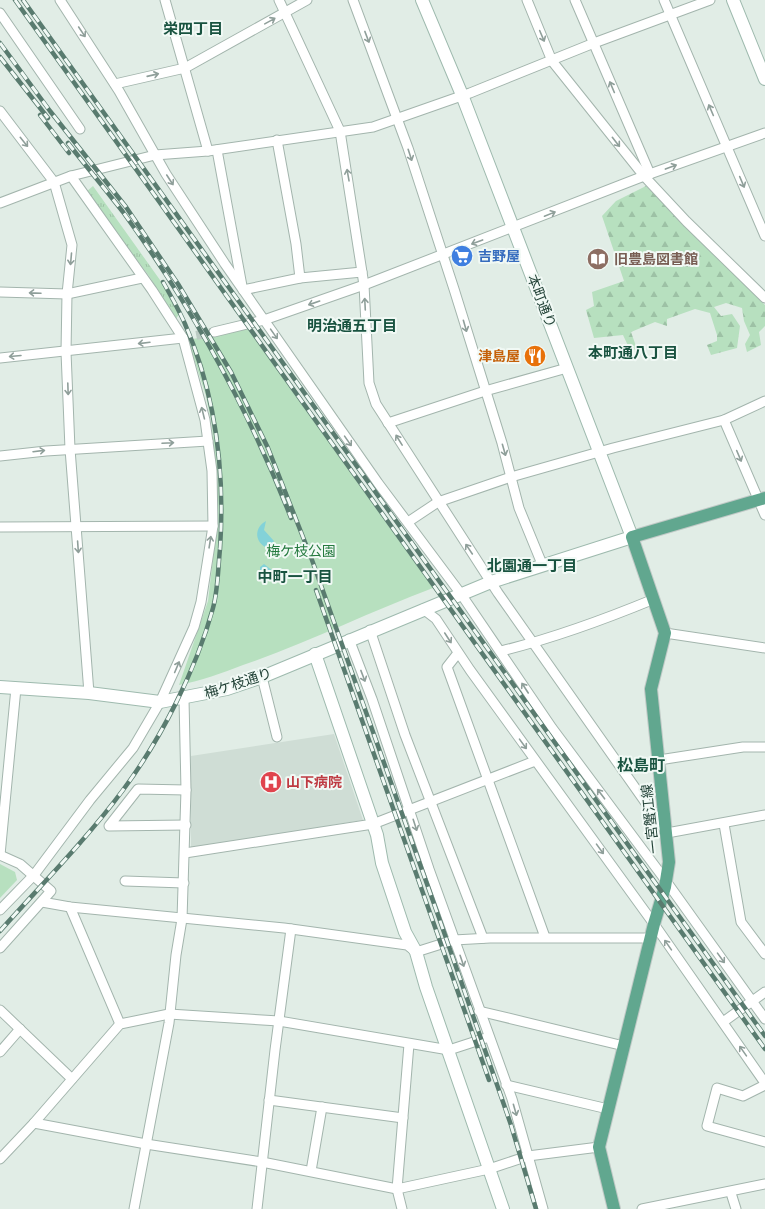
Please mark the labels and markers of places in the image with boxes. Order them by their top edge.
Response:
supermarket icon: 吉野屋 [449,243,475,269]
library icon: 旧豊島図書館 [585,246,611,272]
place label: 吉野屋 [478,248,520,264]
place label: 旧豊島図書館 [614,251,698,267]
restaurant icon: 津島屋 [522,343,548,369]
place label: 津島屋 [478,348,520,364]
hospital icon: 山下病院 [258,769,284,795]
place label: 山下病院 [286,774,342,790]

